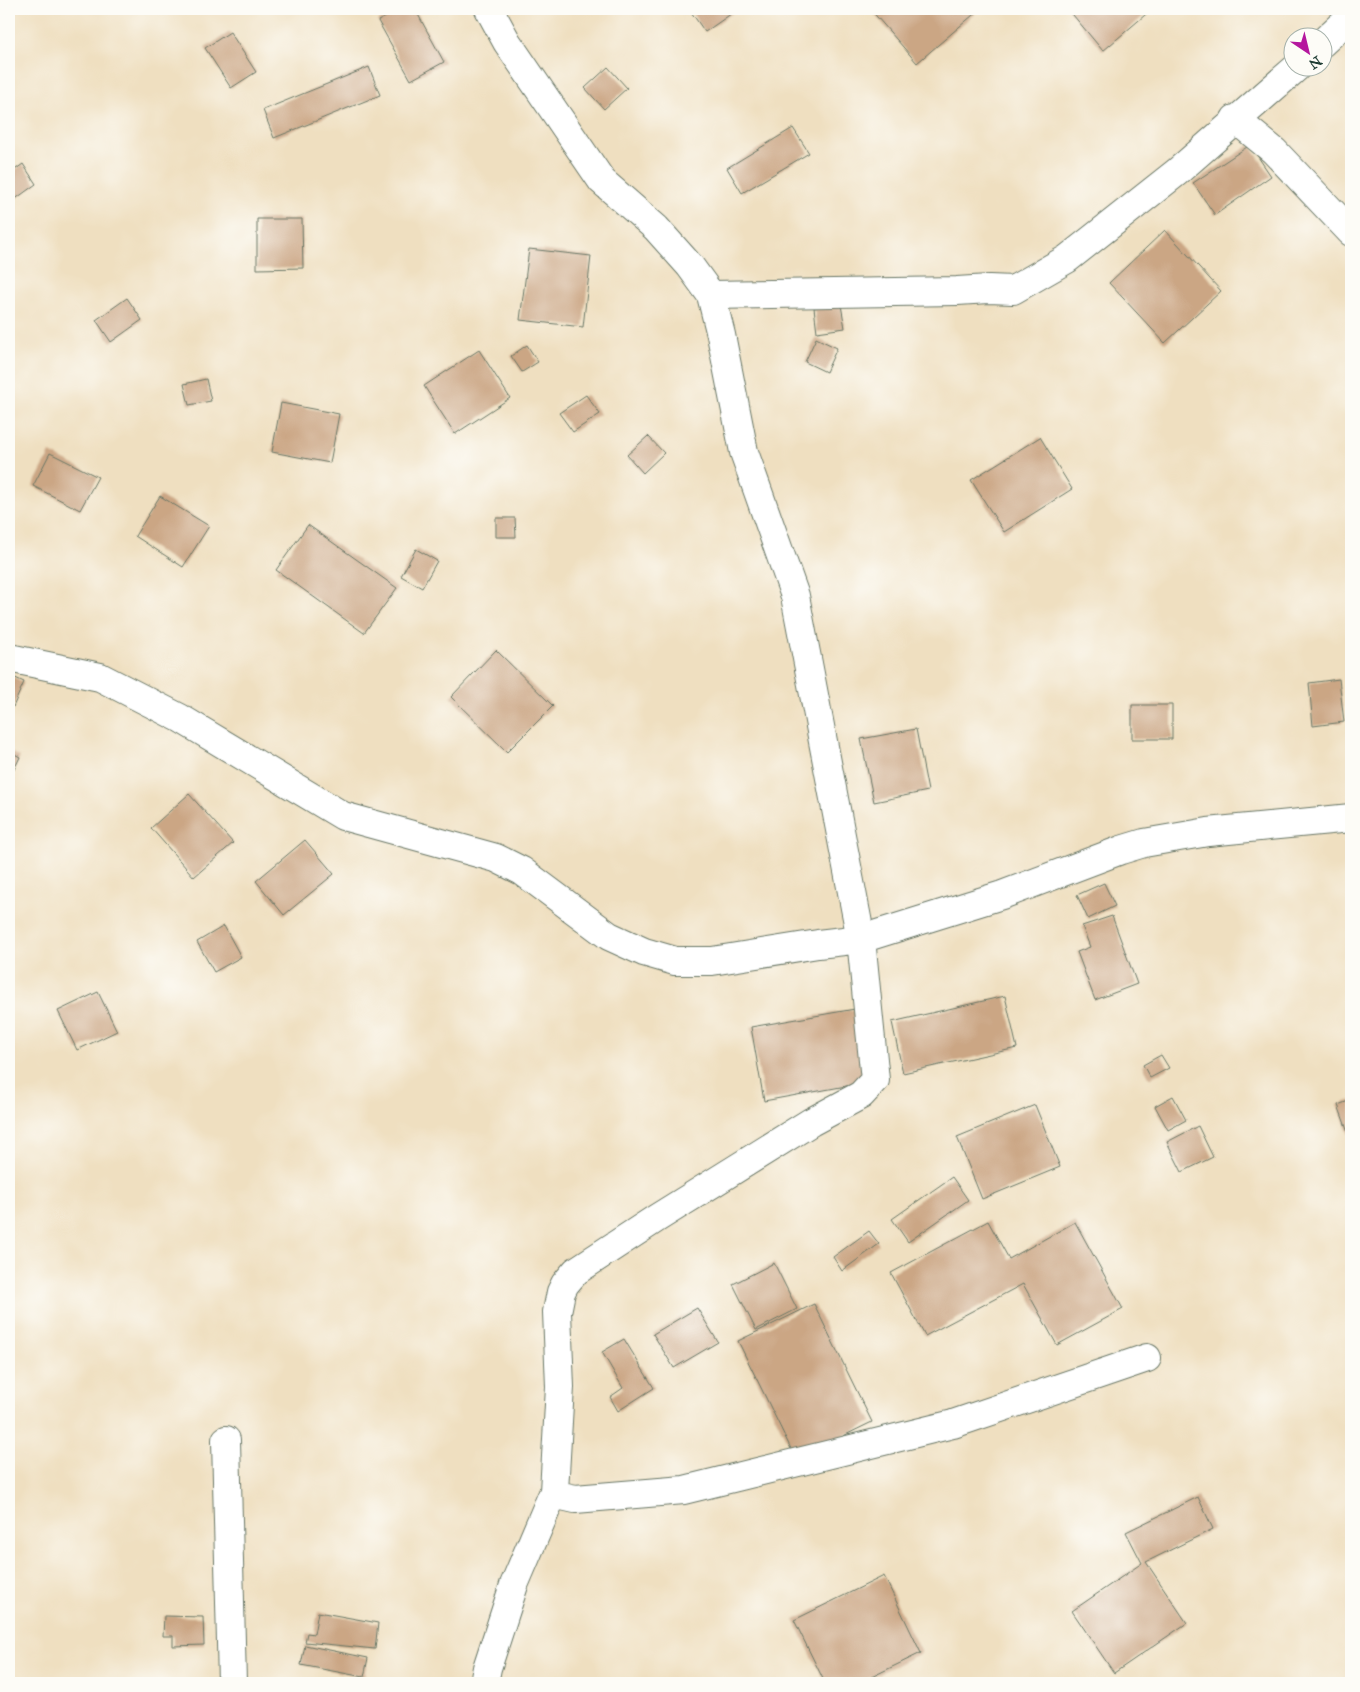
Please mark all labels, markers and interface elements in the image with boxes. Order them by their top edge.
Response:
north arrow [1282,28,1332,78]
text: N [1305,52,1325,73]

